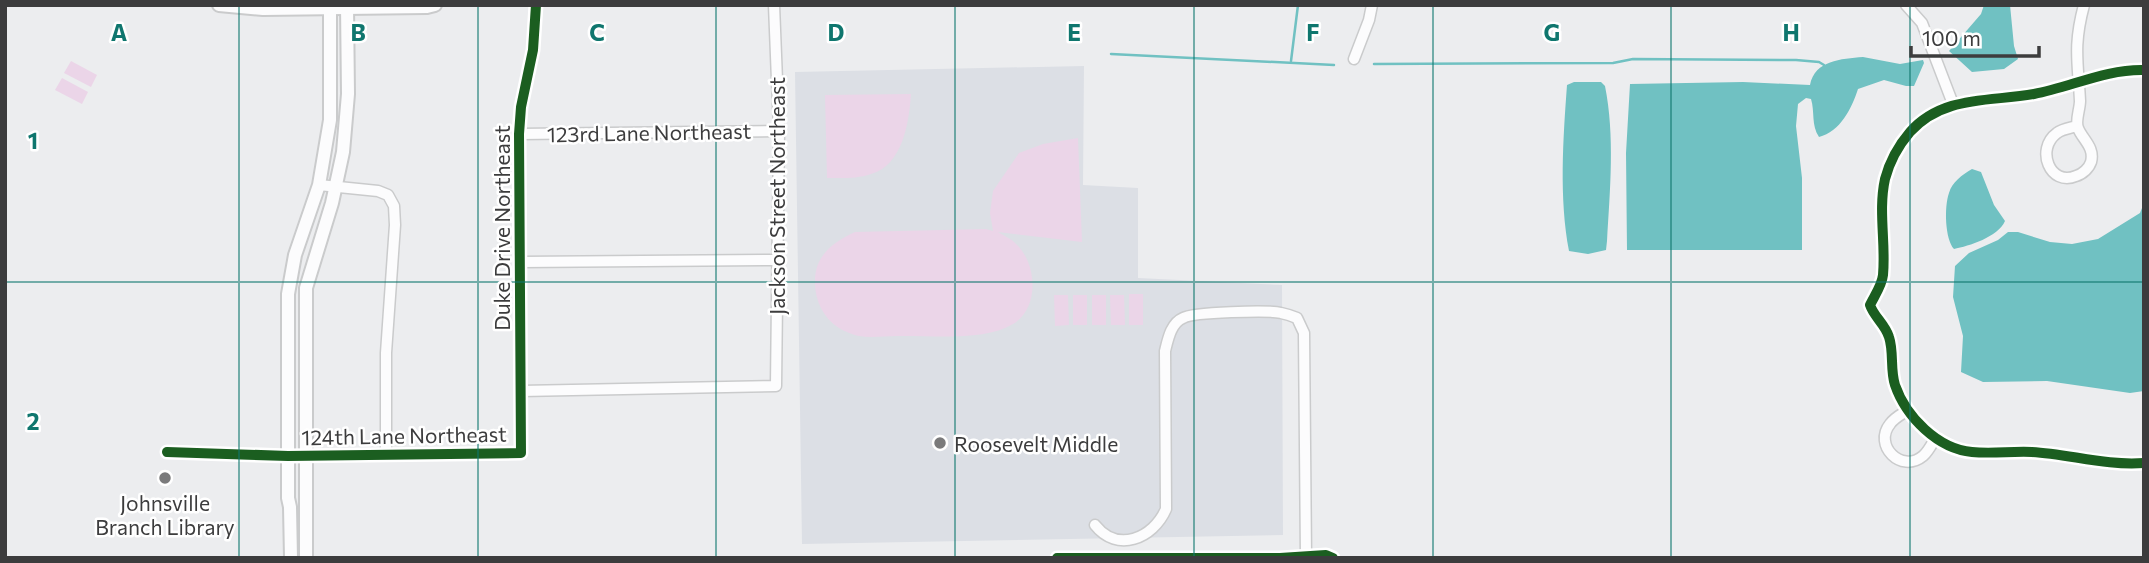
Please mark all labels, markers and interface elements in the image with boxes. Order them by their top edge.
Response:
scale bar [1911,14,2039,58]
text: A [111,18,128,46]
text: B [350,18,366,46]
text: C [589,18,605,46]
text: D [828,18,845,46]
text: E [1067,18,1081,46]
text: F [1306,18,1320,46]
text: G [1544,18,1560,46]
text: H [1782,18,1800,46]
text: 100 m [1922,25,1981,50]
street label: Jackson Street Northeast [764,77,789,315]
street label: 123rd Lane Northeast [547,118,751,146]
street label: Duke Drive Northeast [489,125,514,331]
text: 1 [28,126,38,154]
text: 2 [26,407,40,435]
street label: 124th Lane Northeast [301,421,507,449]
place label: Roosevelt Middle [954,431,1118,456]
marker: Roosevelt Middle [932,435,948,451]
marker: Johnsville Branch Library [157,470,173,486]
place label: Johnsville Branch Library [95,490,235,539]

